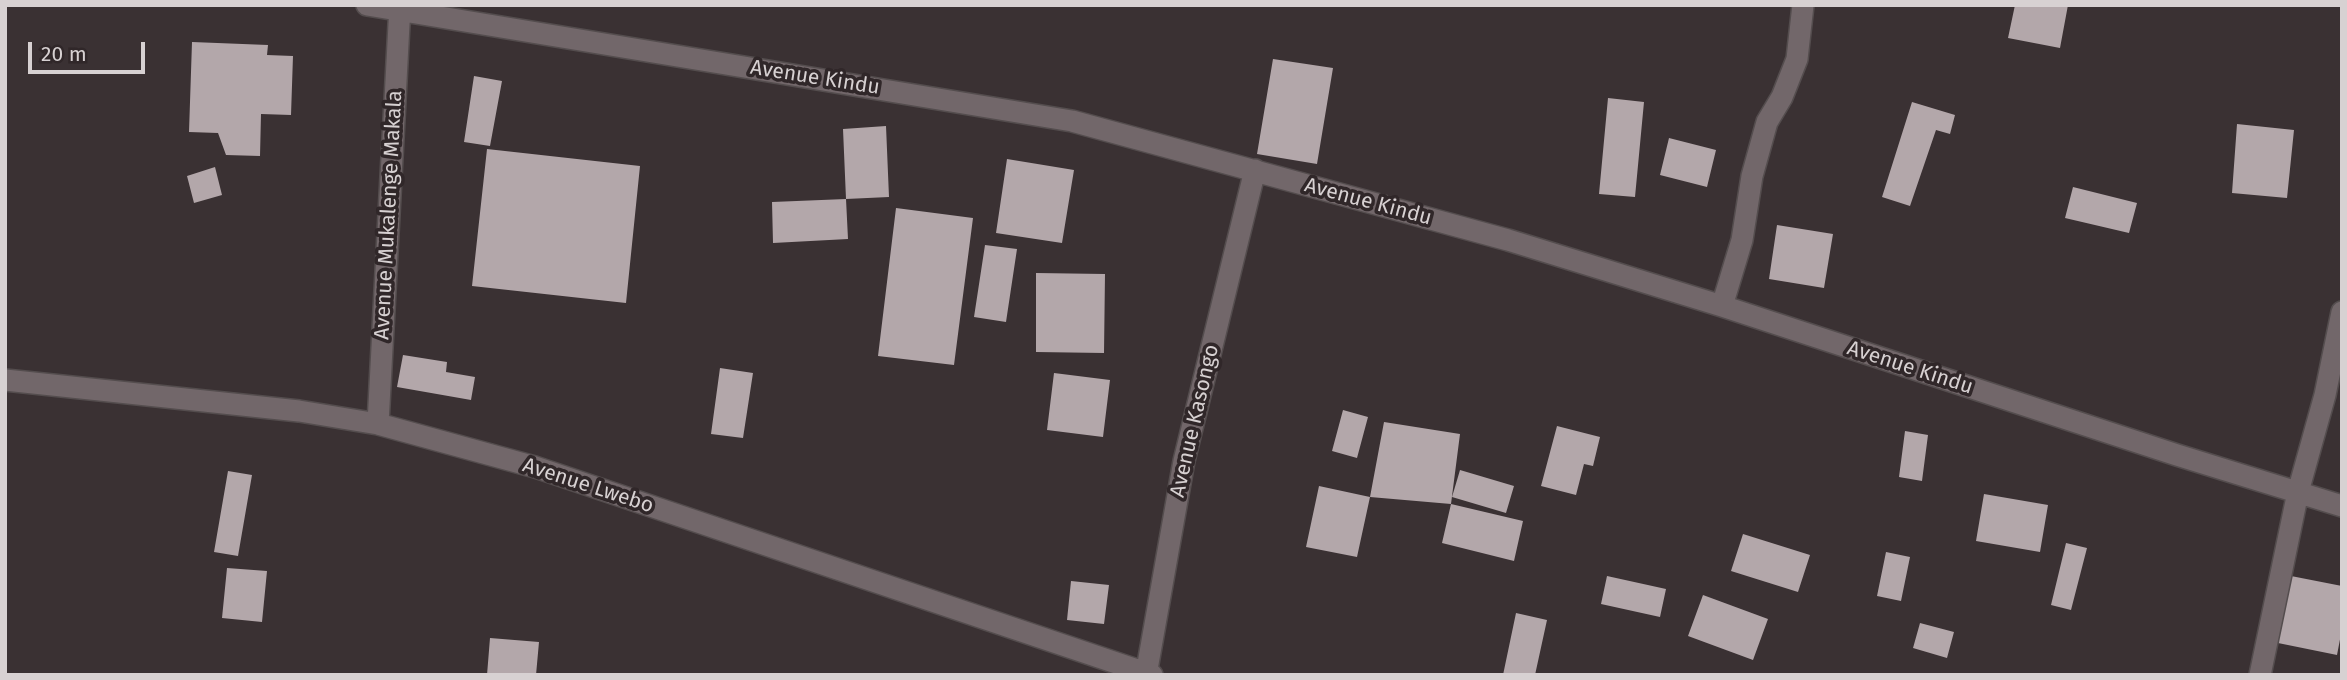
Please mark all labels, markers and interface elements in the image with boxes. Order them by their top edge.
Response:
scale bar [32,28,149,72]
text: 20 m [41,41,87,67]
street label: Avenue Kindu [749,55,881,101]
street label: Avenue Mukalenge Makala [370,90,408,340]
street label: Avenue Kindu [1302,173,1434,231]
street label: Avenue Kindu [1844,336,1976,400]
street label: Avenue Kasongo [1165,342,1225,500]
street label: Avenue Lwebo [519,453,657,519]

